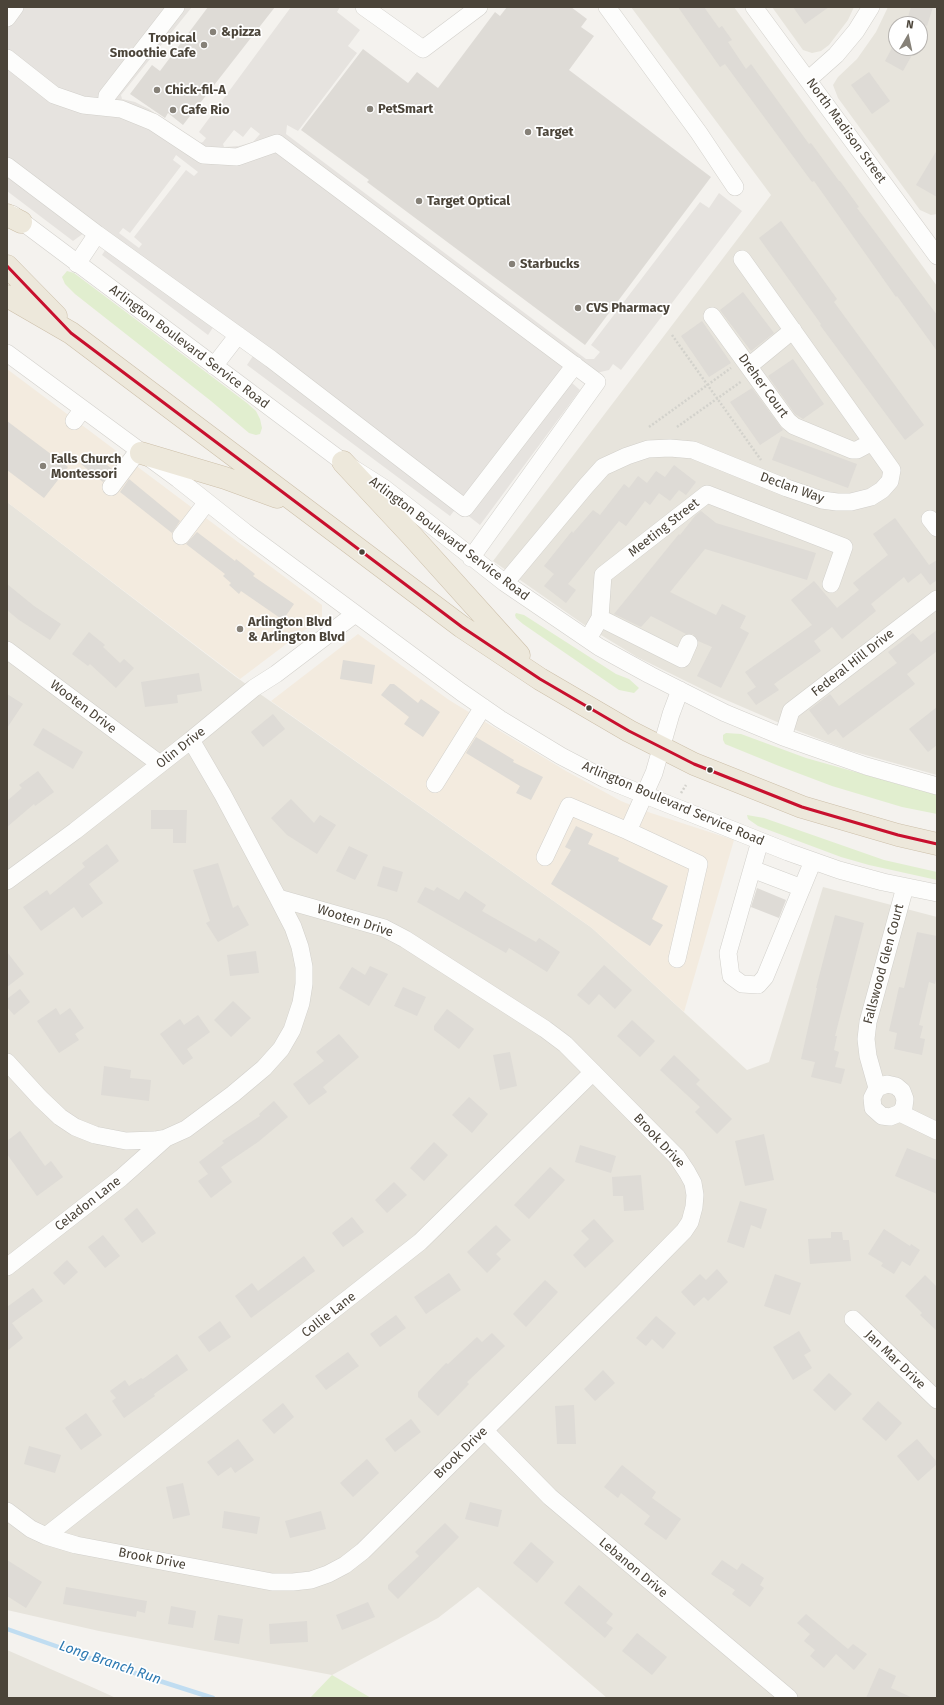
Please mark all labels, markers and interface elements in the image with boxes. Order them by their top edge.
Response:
north arrow [888,16,928,56]
text: N [905,18,914,32]
place label: &pizza [221,24,261,40]
marker: &pizza [208,27,218,37]
place label: Tropical Smoothie Cafe [110,30,196,61]
marker: Tropical Smoothie Cafe [199,40,209,50]
street label: North Madison Street [803,76,889,186]
place label: Chick-fil-A [165,82,226,98]
marker: Chick-fil-A [152,85,162,95]
place label: PetSmart [378,101,433,117]
place label: Cafe Rio [181,102,230,118]
marker: PetSmart [365,104,375,114]
marker: Cafe Rio [168,105,178,115]
place label: Target [536,124,574,140]
marker: Target [523,127,533,137]
place label: Target Optical [427,193,510,209]
marker: Target Optical [414,196,424,206]
place label: Starbucks [520,256,579,272]
marker: Starbucks [507,259,517,269]
street label: Arlington Boulevard Service Road [106,282,272,412]
place label: CVS Pharmacy [586,300,670,316]
marker: CVS Pharmacy [573,303,583,313]
street label: Dreher Court [735,351,791,421]
place label: Falls Church Montessori [51,451,121,482]
marker: Falls Church Montessori [38,461,48,471]
street label: Declan Way [758,469,826,507]
street label: Arlington Boulevard Service Road [366,474,532,604]
street label: Meeting Street [625,495,703,561]
unlabelled marker [357,547,367,557]
place label: Arlington Blvd & Arlington Blvd [248,614,345,645]
marker: Arlington Blvd & Arlington Blvd [235,624,245,634]
street label: Federal Hill Drive [809,626,897,700]
street label: Wooten Drive [47,677,119,737]
unlabelled marker [584,703,594,713]
street label: Olin Drive [153,724,209,772]
street label: Arlington Boulevard Service Road [580,759,766,849]
unlabelled marker [705,765,715,775]
street label: Wooten Drive [315,901,395,941]
street label: Fallswood Glen Court [860,902,908,1026]
street label: Brook Drive [630,1111,688,1171]
street label: Celadon Lane [52,1173,124,1235]
street label: Collie Lane [299,1289,359,1341]
street label: Jan Mar Drive [861,1327,929,1393]
street label: Brook Drive [431,1424,491,1482]
street label: Lebanon Drive [596,1535,670,1601]
street label: Brook Drive [117,1545,187,1573]
water label: Long Branch Run [57,1638,163,1688]

